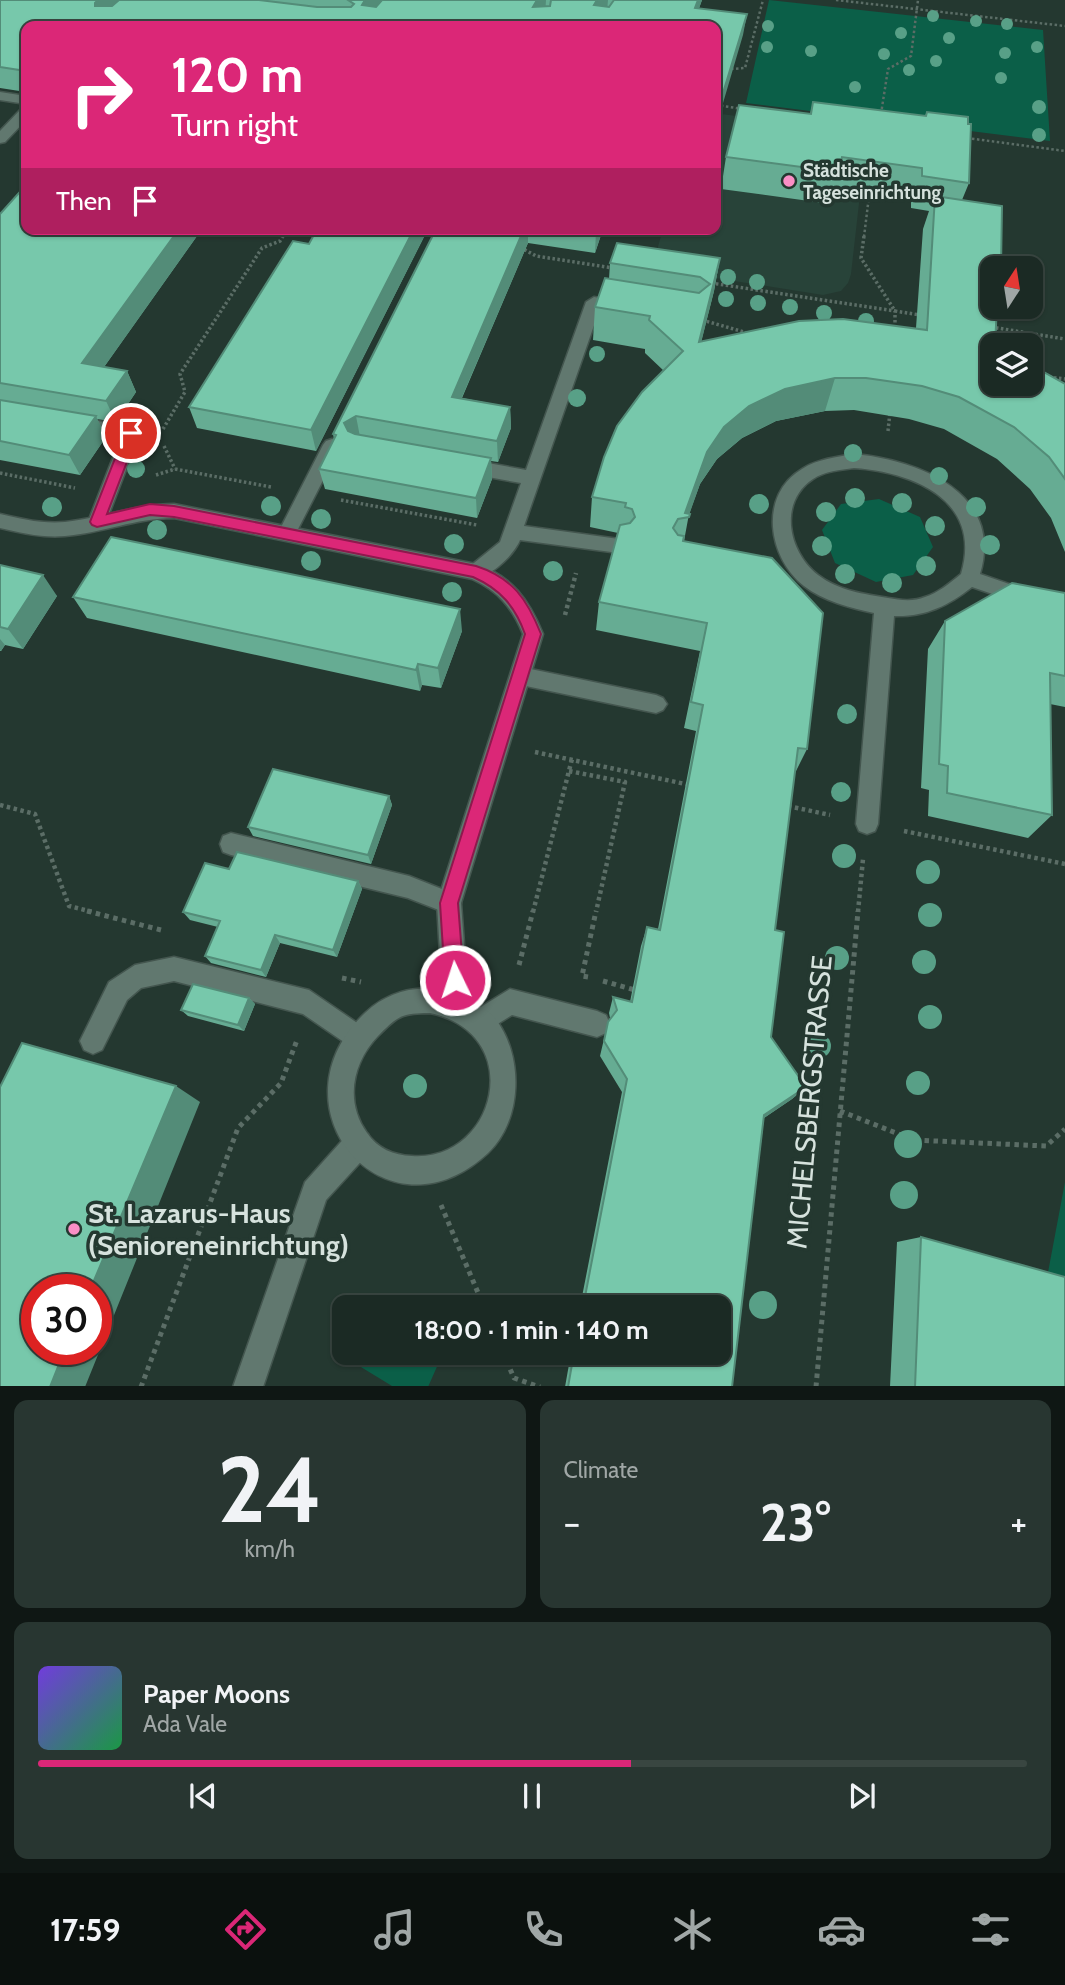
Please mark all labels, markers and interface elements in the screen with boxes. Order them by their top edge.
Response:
text: 120 m [171,45,303,104]
icon: right [56,49,147,140]
text: Turn right [171,105,298,144]
place label: Städtische Tageseinrichtung [803,159,941,204]
marker: Städtische Tageseinrichtung [781,173,797,189]
icon: arrive [126,182,164,220]
text: Then [56,185,112,217]
north arrow [980,256,1043,318]
map controls [980,256,1043,396]
button: layers [980,333,1043,396]
pin [101,403,161,463]
icon: arrive [112,414,150,452]
position arrow [418,943,492,1017]
street label: MICHELSBERGSTRASSE [779,954,839,1250]
place label: St. Lazarus-Haus (Senioreneinrichtung) [88,1196,349,1262]
marker: St. Lazarus-Haus (Senioreneinrichtung) [66,1221,82,1237]
speed limit sign: 30 [21,1274,112,1365]
text: 18:00 · 1 min · 140 m [414,1314,649,1346]
text: 24 [217,1434,322,1545]
text: Climate [564,1456,638,1484]
text: 23° [760,1491,831,1554]
text: − [564,1499,580,1546]
text: + [1010,1499,1027,1546]
text: km/h [245,1535,295,1563]
text: Paper Moons [143,1678,290,1710]
text: Ada Vale [143,1710,227,1738]
icon: previous [184,1777,222,1815]
icon: pause [513,1777,551,1815]
icon: next [843,1777,881,1815]
icon: directions [221,1905,270,1954]
icon: music [370,1905,419,1954]
icon: phone [519,1905,568,1954]
icon: climate [668,1905,717,1954]
icon: car [817,1905,866,1954]
icon: filters [966,1905,1015,1954]
text: 17:59 [50,1910,120,1949]

